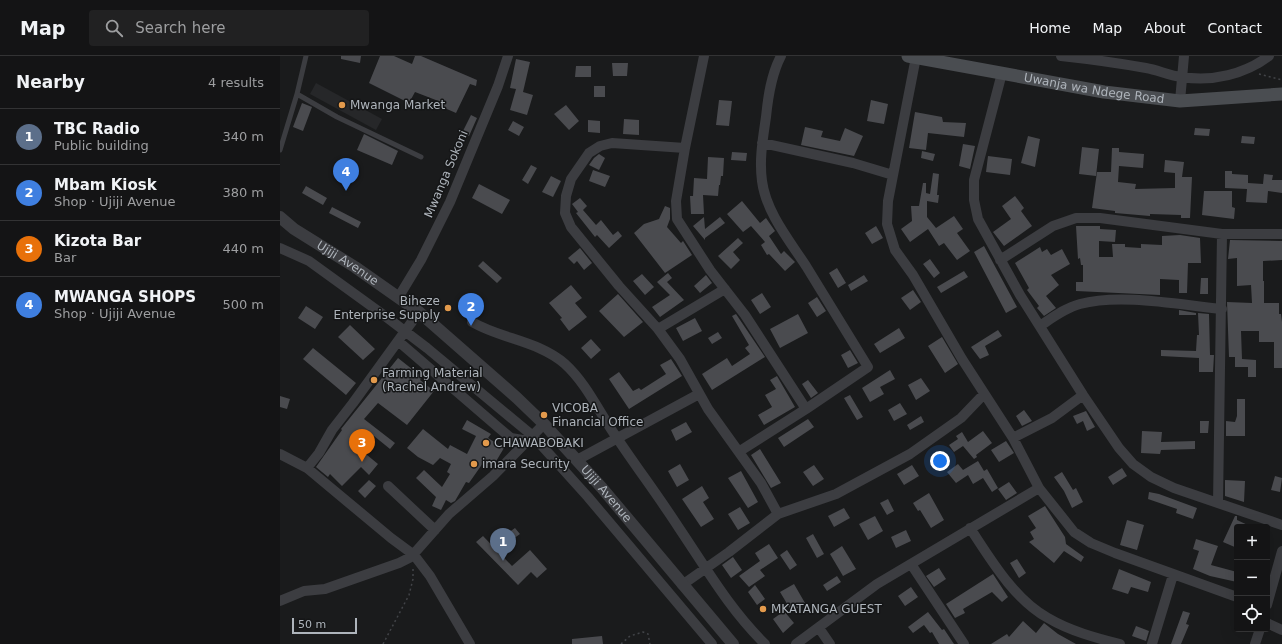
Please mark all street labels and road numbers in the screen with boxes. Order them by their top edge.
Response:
street label: Uwanja wa Ndege Road [1023,70,1165,106]
street label: Mwanga Sokoni [421,128,471,220]
street label: Ujiji Avenue [314,238,381,288]
street label: Ujiji Avenue [578,462,635,525]

